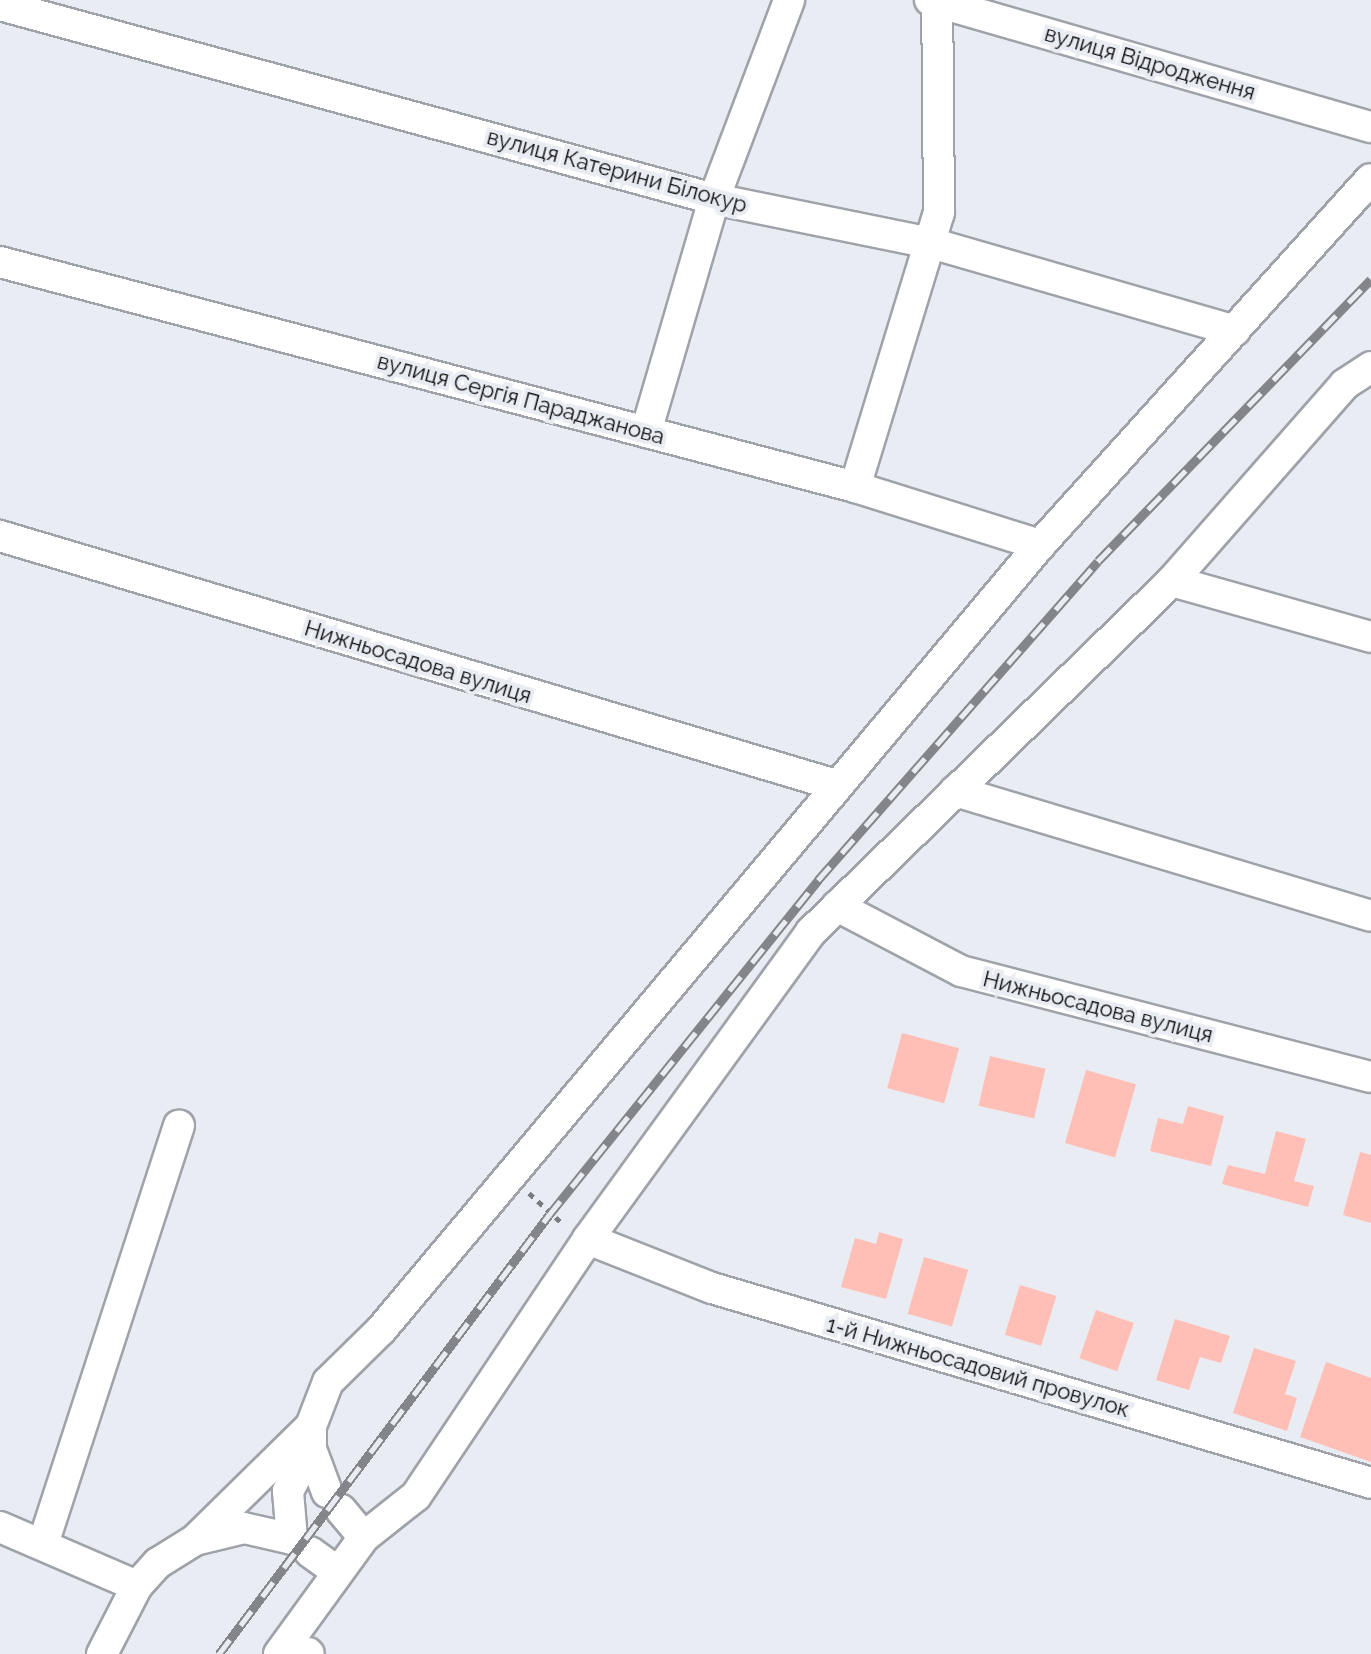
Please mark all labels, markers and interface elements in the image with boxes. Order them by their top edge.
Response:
street label: вулиця Відродження [1042,20,1258,106]
street label: вулиця Катерини Білокур [484,124,750,218]
street label: вулиця Сергія Параджанова [374,348,668,450]
street label: Нижньосадова вулиця [301,615,535,709]
street label: Нижньосадова вулиця [980,966,1216,1048]
street label: 1-й Нижньосадовий провулок [824,1311,1132,1423]

